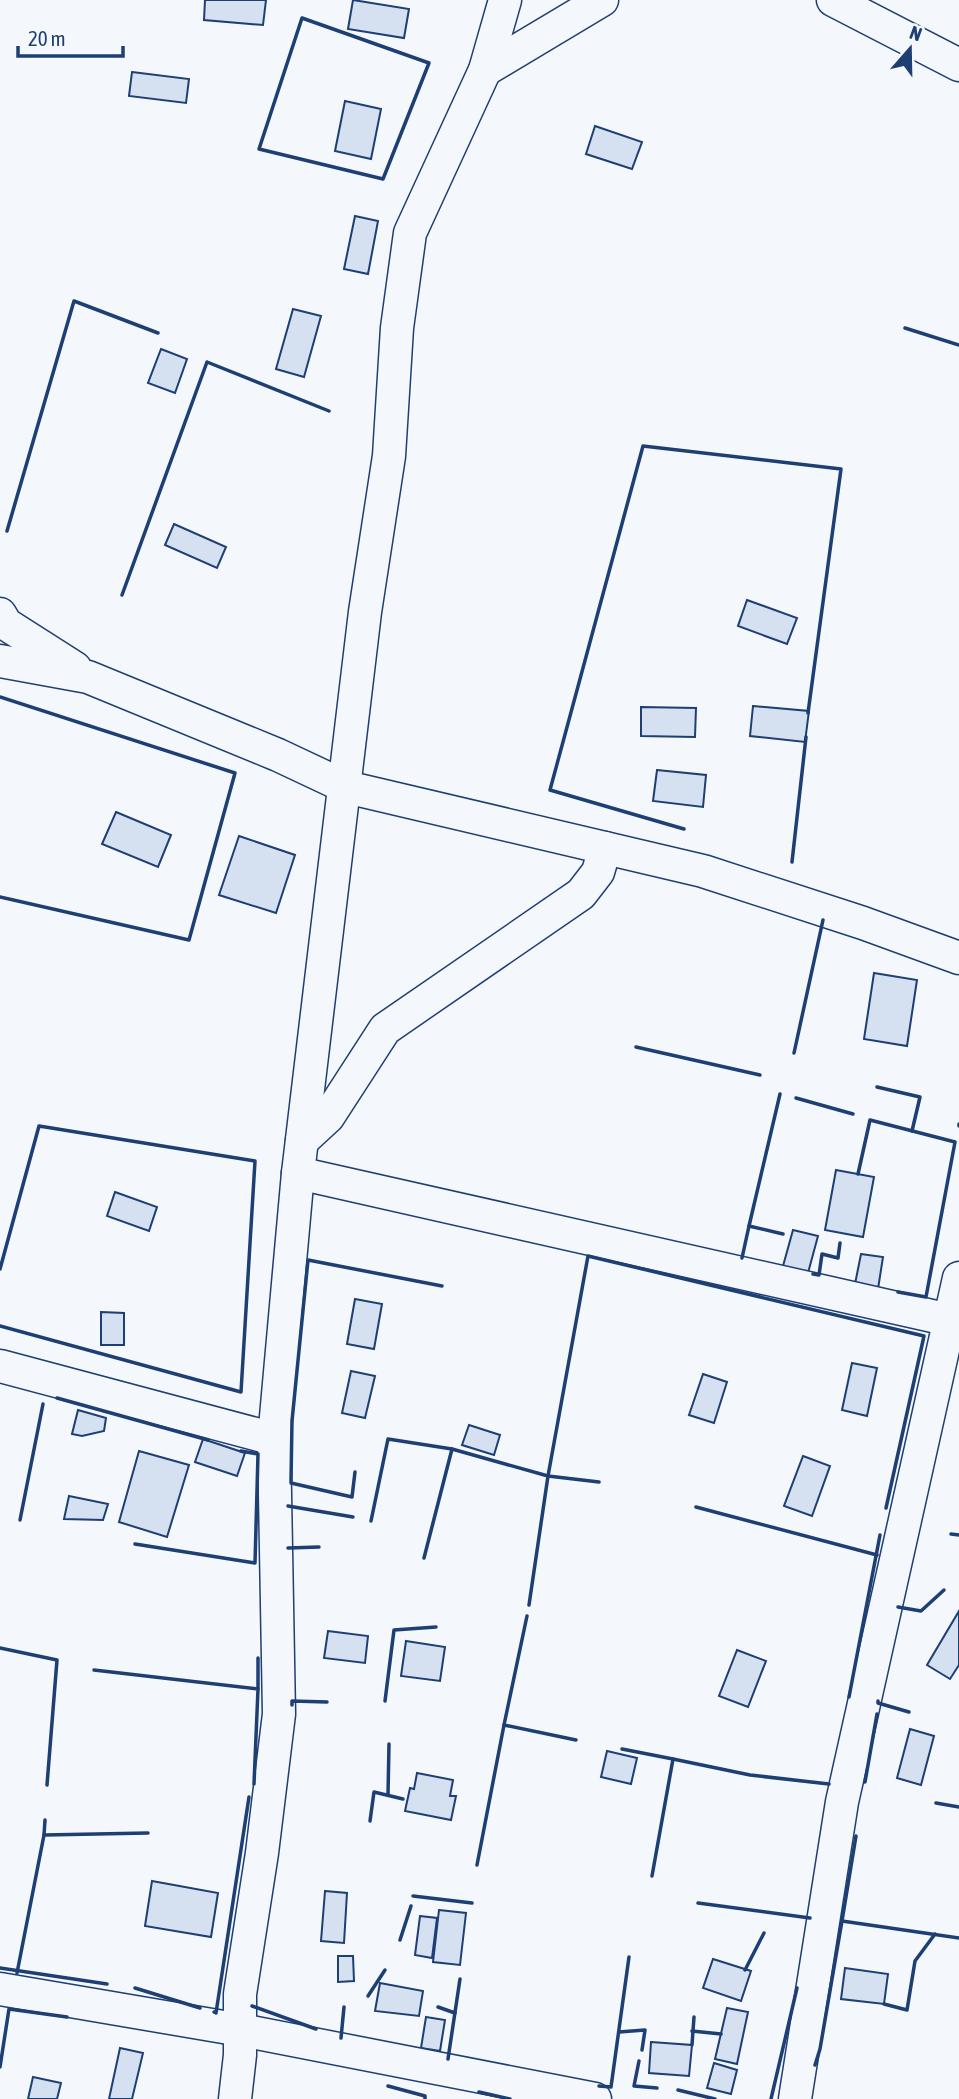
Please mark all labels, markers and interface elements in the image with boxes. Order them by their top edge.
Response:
scale bar [18,14,122,58]
north arrow [875,14,945,84]
text: N [907,21,925,45]
text: 20 m [28,26,66,50]

